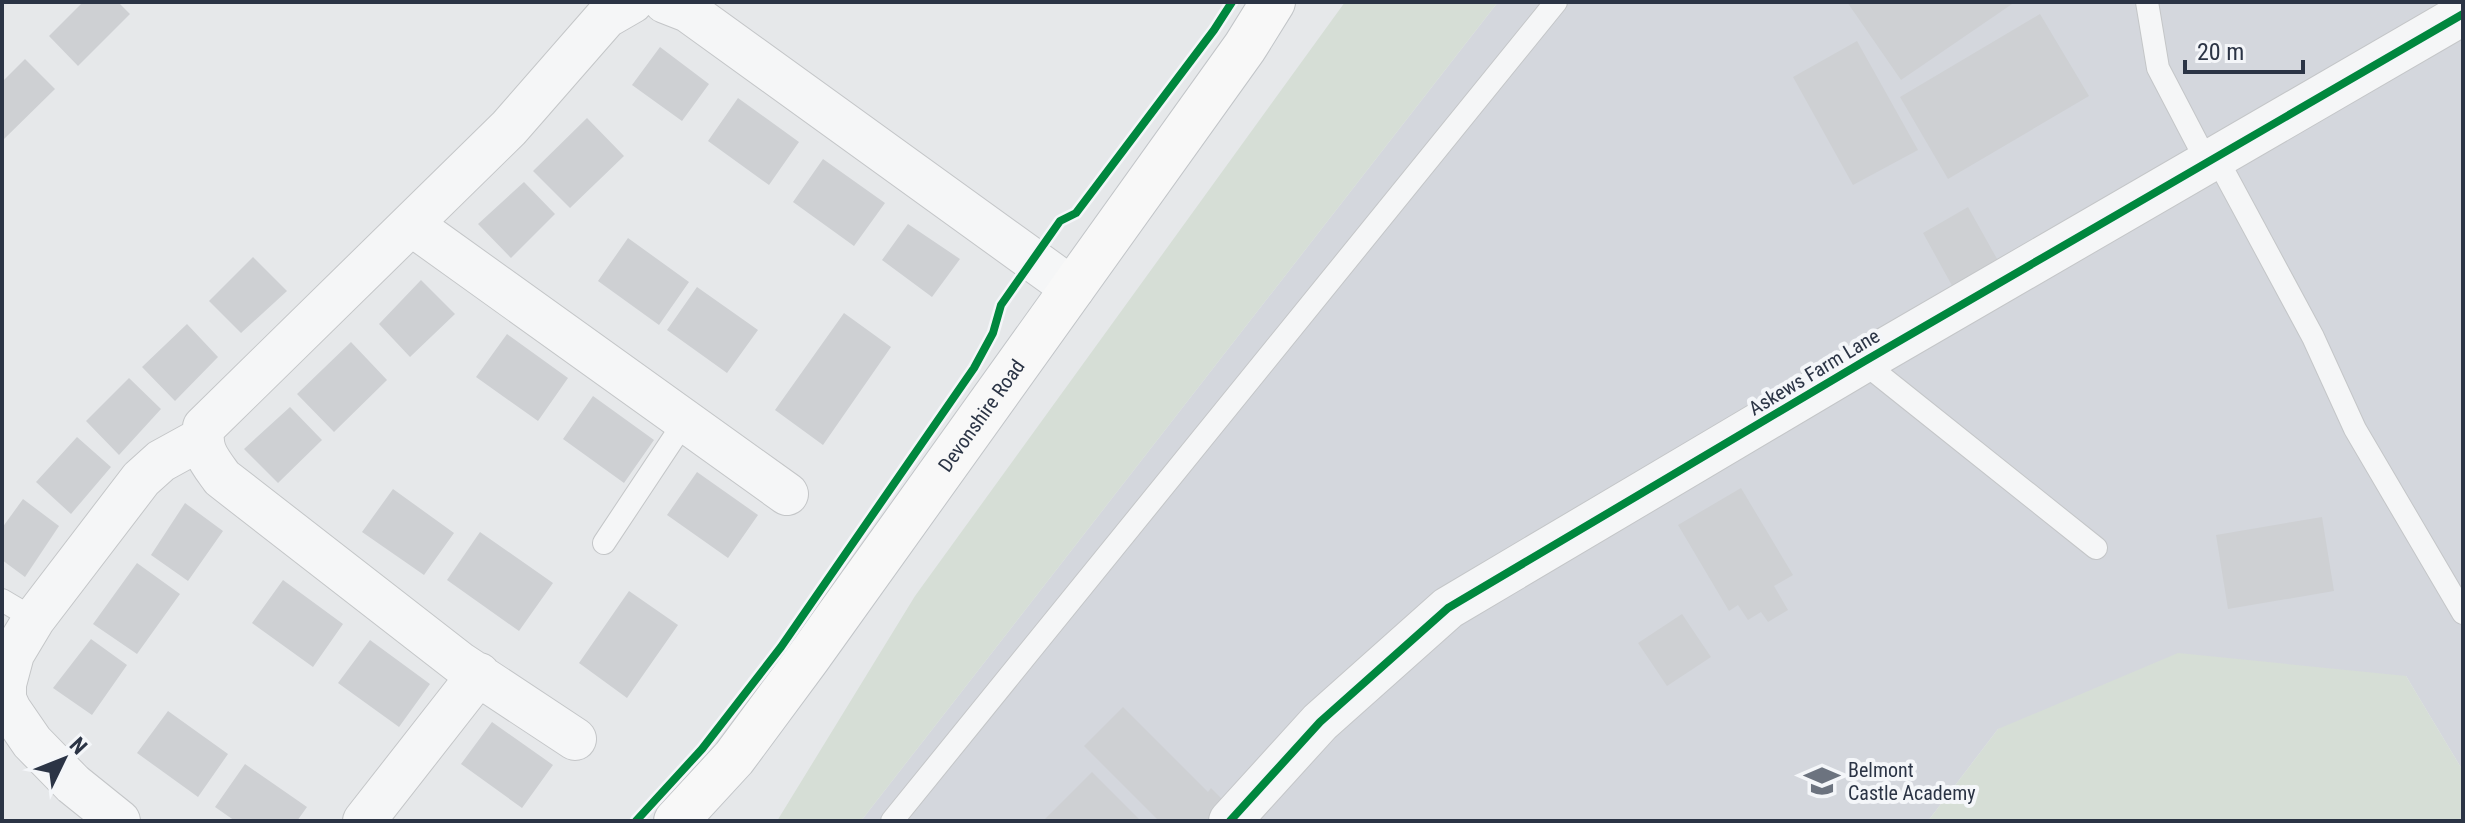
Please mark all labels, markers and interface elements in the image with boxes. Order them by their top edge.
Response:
scale bar [2185,24,2303,74]
text: 20 m [2197,38,2244,66]
street label: Askews Farm Lane [1744,324,1884,420]
street label: Devonshire Road [933,355,1030,476]
north arrow [24,719,104,799]
text: N [65,732,92,759]
place label: Belmont Castle Academy [1848,758,1976,805]
school or university icon: Belmont Castle Academy [1803,762,1841,800]

